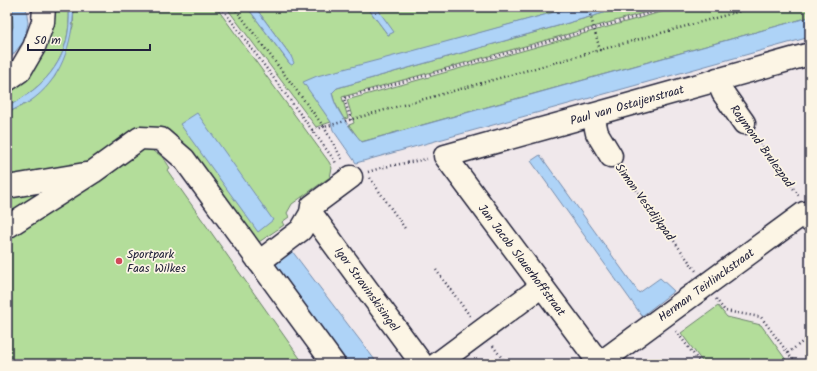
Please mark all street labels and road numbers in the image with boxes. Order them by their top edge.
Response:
street label: Paul van Ostaijenstraat [568,80,687,131]
street label: Raymond Brulezpad [725,101,799,193]
street label: Simon Vestdijkpad [610,160,680,246]
street label: Jan Jacob Slauerhoffstraat [473,200,570,321]
street label: Igor Stravinskisingel [329,243,404,336]
street label: Herman Teirlinckstraat [654,244,759,327]

